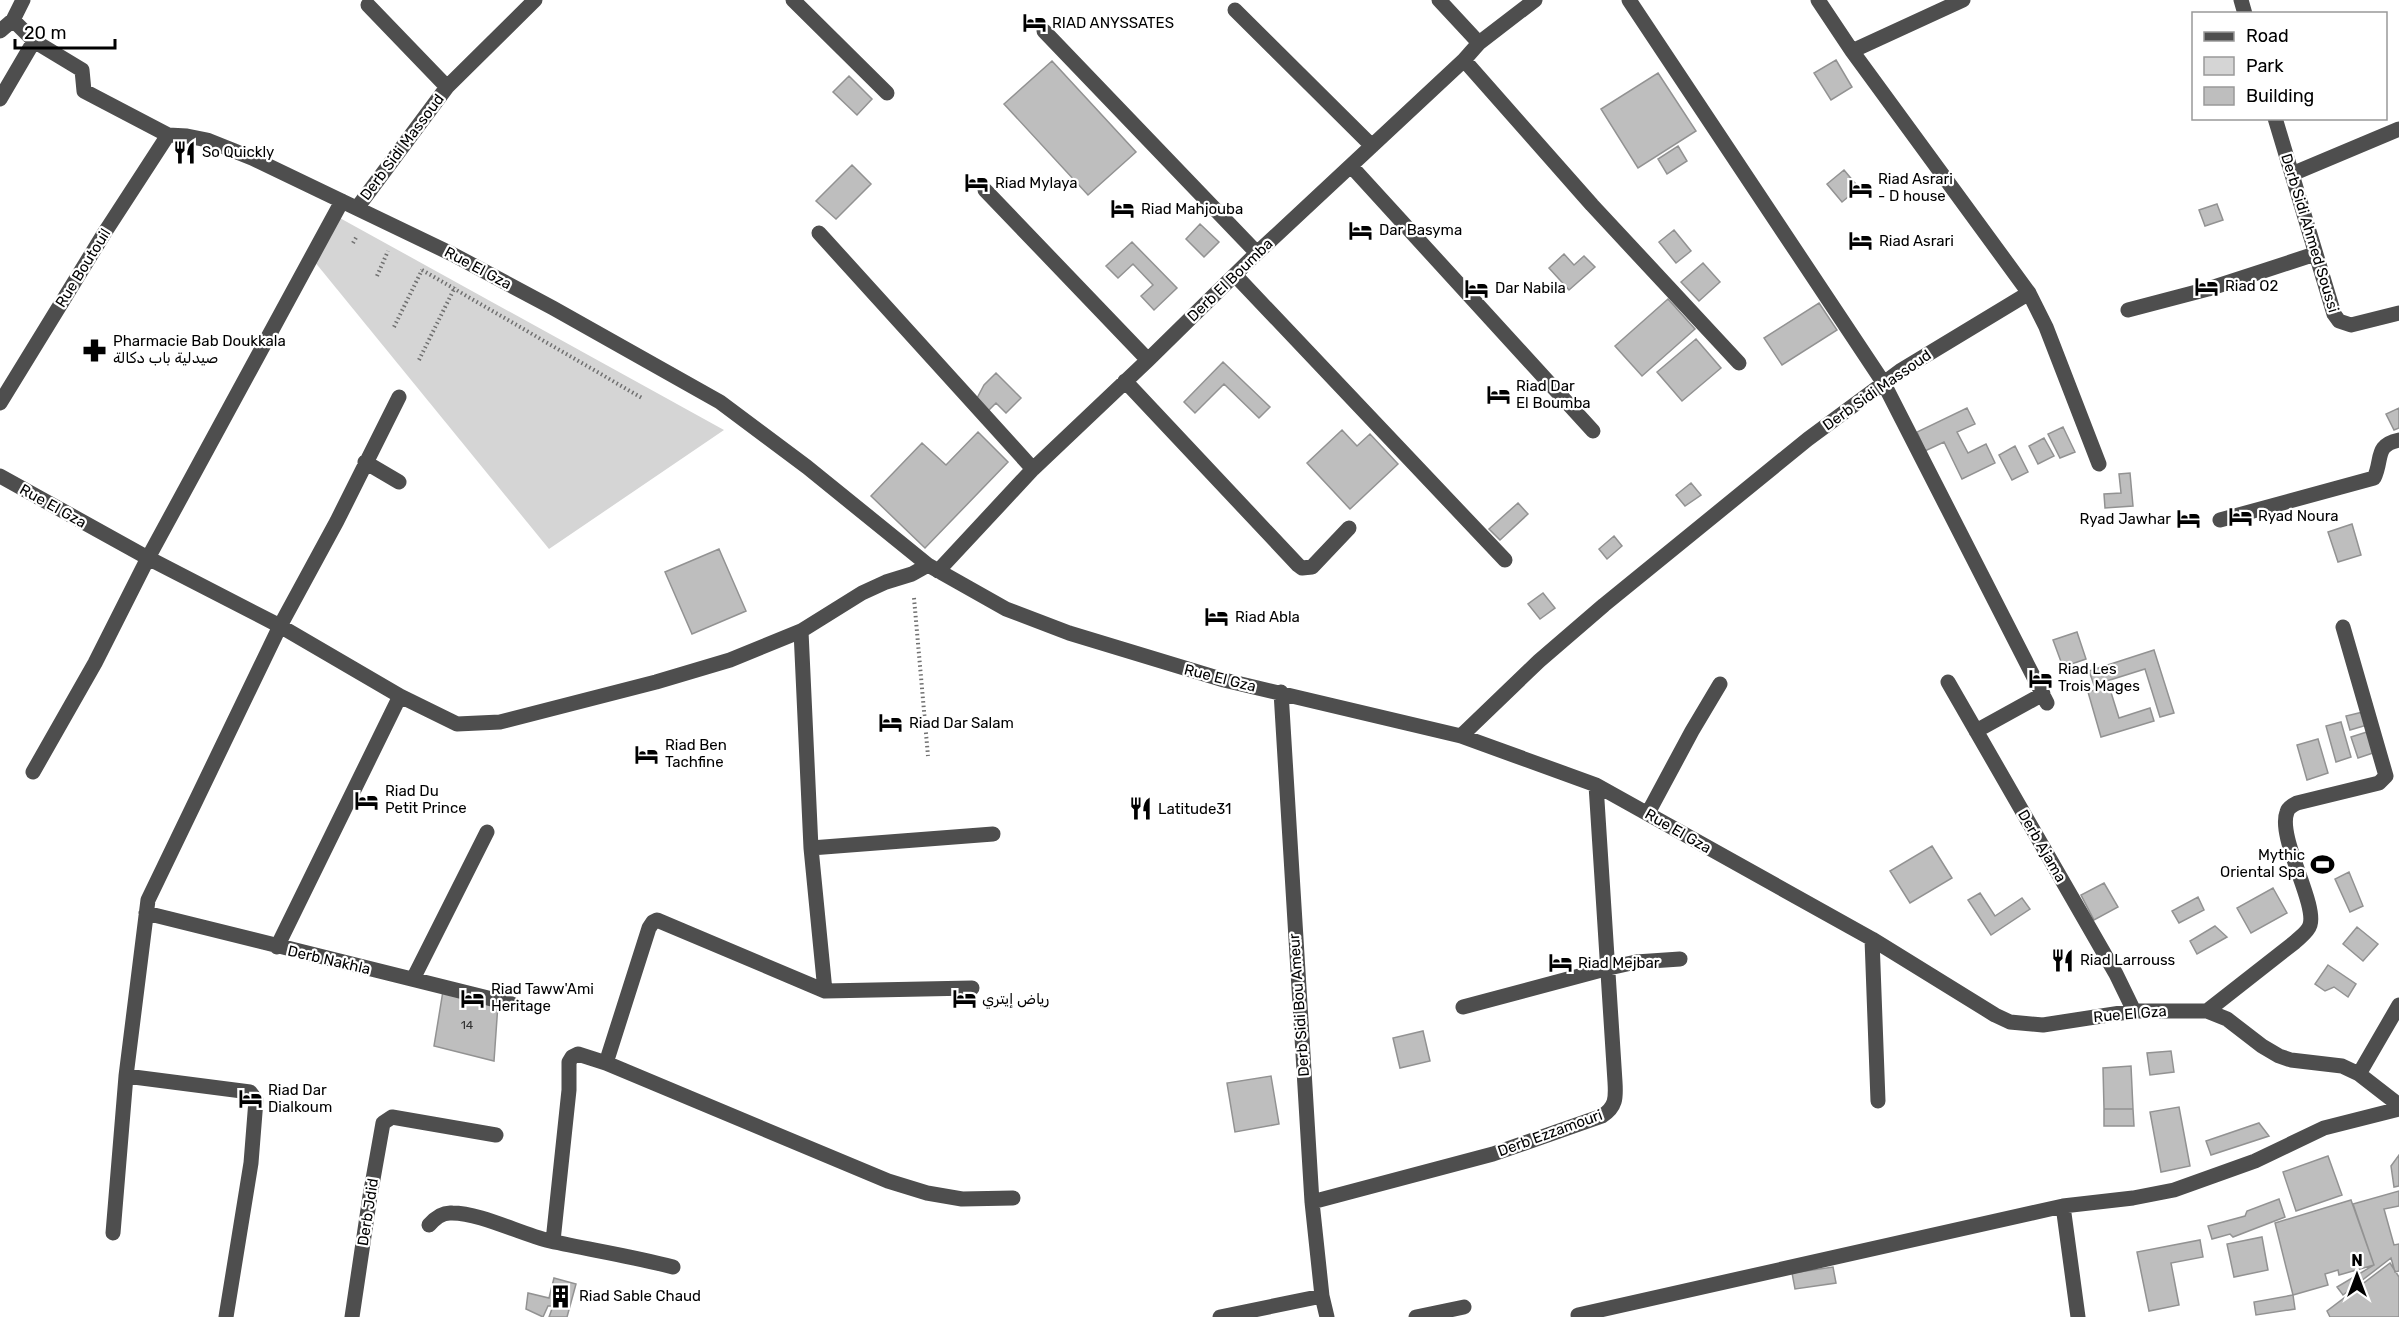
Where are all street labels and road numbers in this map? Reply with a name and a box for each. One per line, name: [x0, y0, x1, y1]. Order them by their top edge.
street label: Derb Sidi Massoud: [356, 90, 448, 204]
street label: Derb Sidi Ahmed Soussi: [2277, 151, 2343, 315]
street label: Rue Boutouil: [52, 225, 114, 311]
street label: Derb El Boumba: [1184, 235, 1276, 325]
street label: Rue El Gza: [441, 243, 515, 293]
street label: Derb Sidi Massoud: [1819, 346, 1935, 434]
street label: Rue El Gza: [17, 480, 89, 532]
street label: Rue El Gza: [1182, 660, 1258, 696]
street label: Rue El Gza: [1642, 805, 1714, 857]
street label: Derb Ajama: [2014, 807, 2070, 885]
street label: Derb Sidi Bou Ameur: [1285, 932, 1313, 1077]
street label: Derb Nakhla: [286, 942, 372, 978]
street label: Rue El Gza: [2093, 1002, 2167, 1026]
street label: Derb Ezzamouri: [1495, 1106, 1605, 1160]
street label: Derb Jdid: [354, 1177, 382, 1247]

